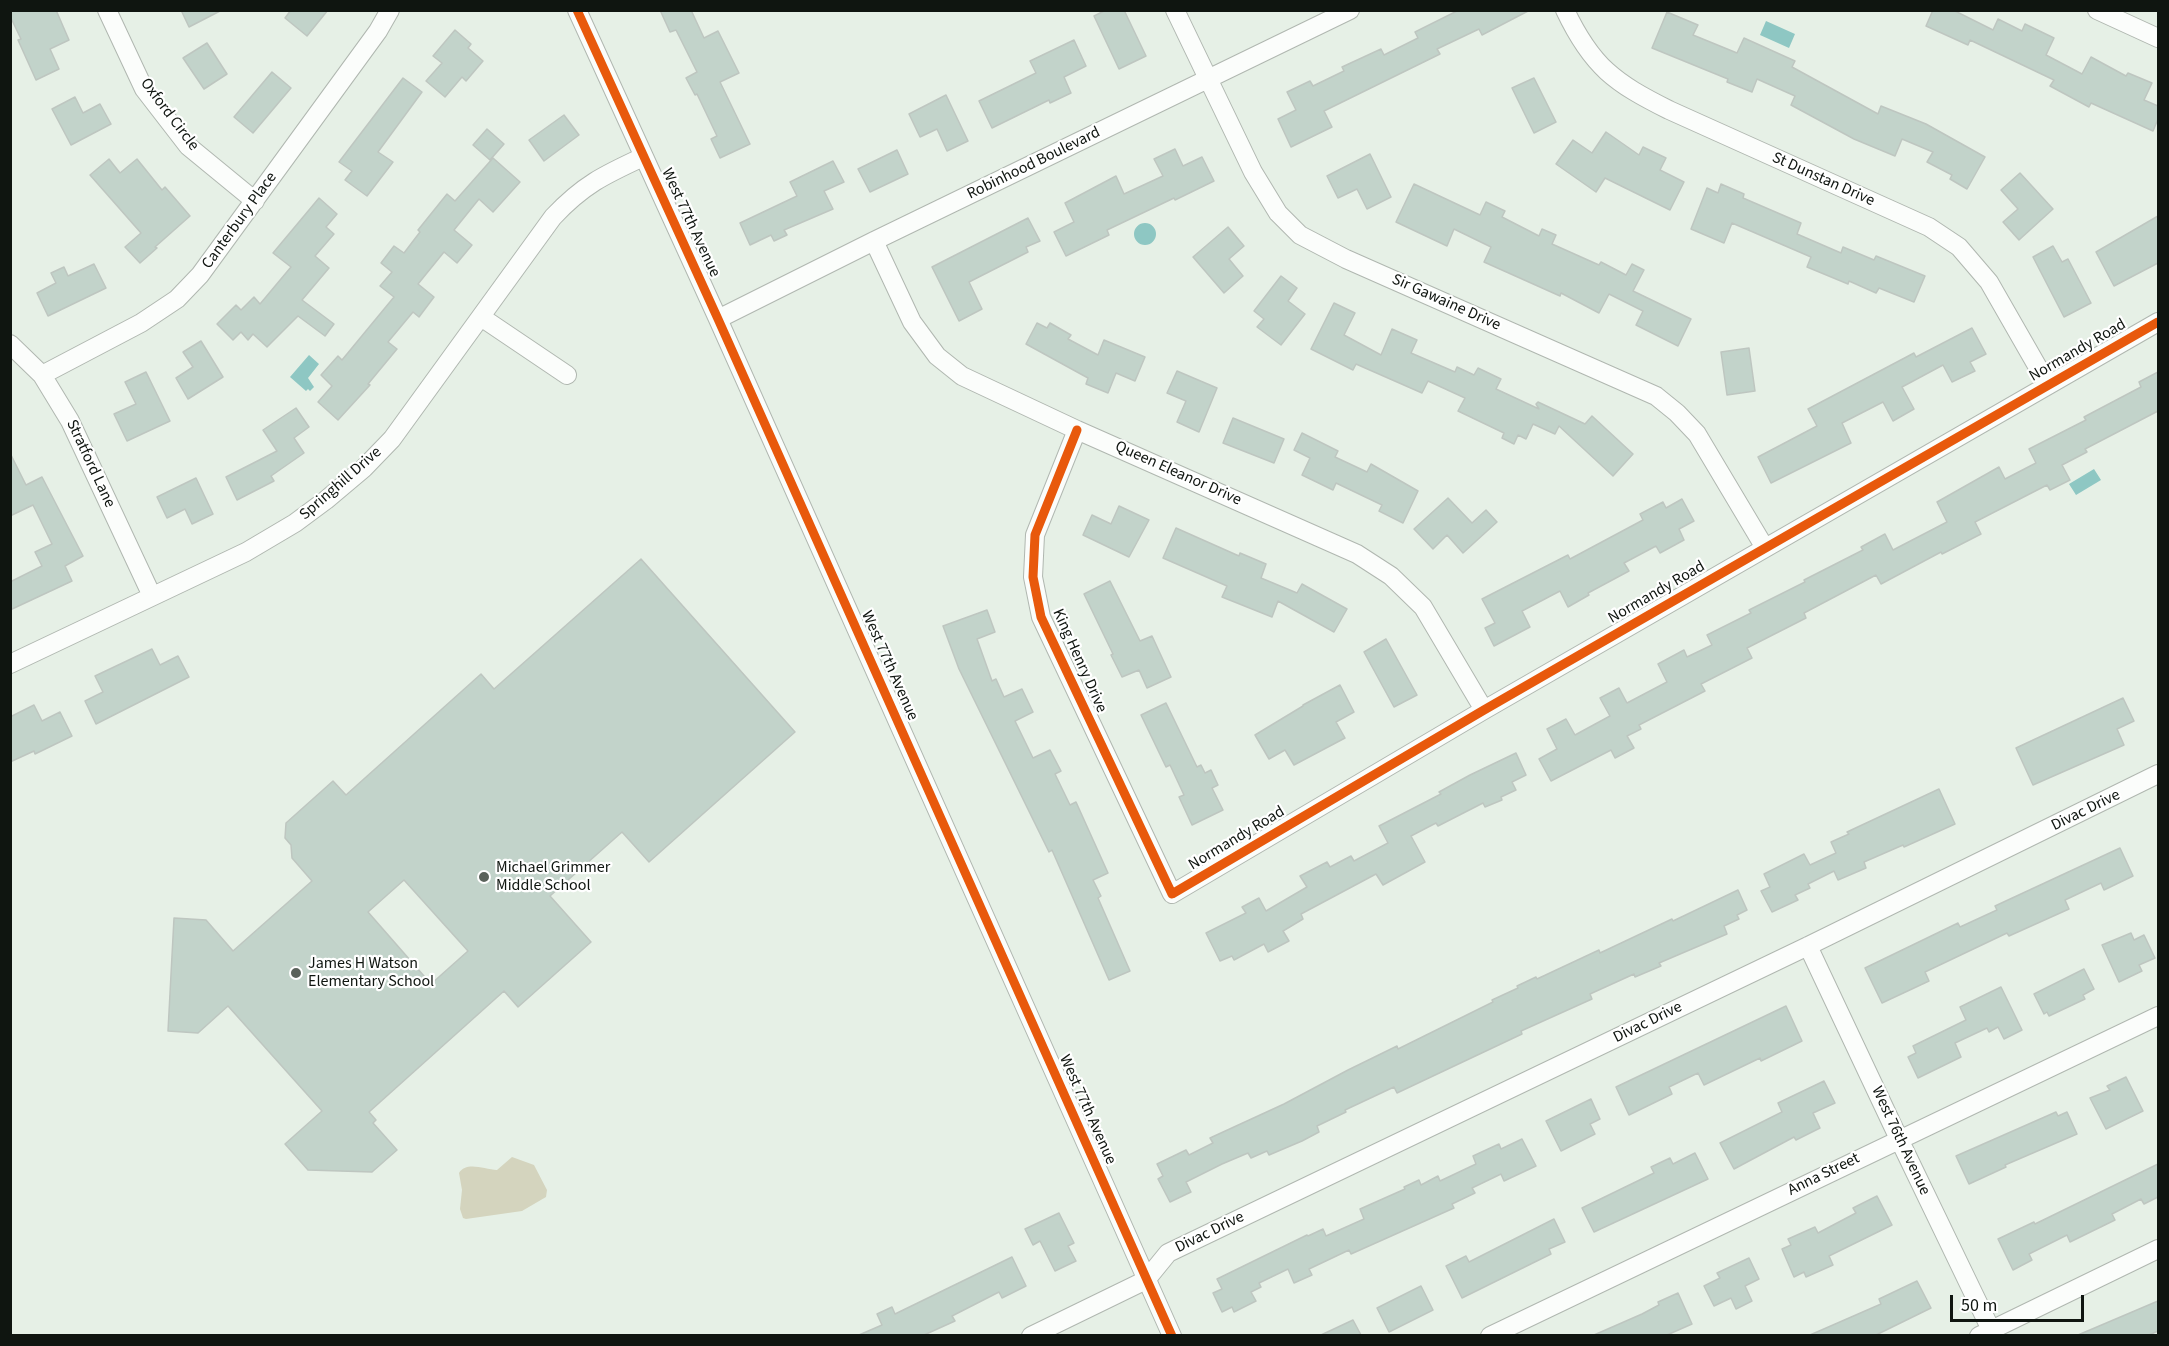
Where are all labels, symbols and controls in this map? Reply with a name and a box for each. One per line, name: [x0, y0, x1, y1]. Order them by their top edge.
street label: Oxford Circle: [135, 75, 203, 155]
street label: Robinhood Boulevard: [964, 123, 1104, 205]
street label: St Dunstan Drive: [1769, 149, 1877, 211]
street label: West 77th Avenue: [656, 165, 724, 281]
street label: Canterbury Place: [198, 169, 282, 273]
street label: Sir Gawaine Drive: [1389, 270, 1503, 336]
street label: Normandy Road: [2026, 316, 2130, 386]
street label: Stratford Lane: [61, 417, 119, 511]
street label: Queen Eleanor Drive: [1112, 438, 1244, 510]
street label: Springhill Drive: [296, 443, 386, 525]
street label: Normandy Road: [1605, 558, 1709, 628]
street label: King Henry Drive: [1048, 606, 1110, 716]
street label: West 77th Avenue: [856, 608, 922, 724]
street label: Divac Drive: [2048, 786, 2124, 836]
street label: Normandy Road: [1186, 803, 1288, 875]
place label: Michael Grimmer Middle School: [496, 858, 610, 896]
marker: Michael Grimmer Middle School: [477, 870, 491, 884]
place label: James H Watson Elementary School: [308, 954, 434, 992]
marker: James H Watson Elementary School: [289, 966, 303, 980]
street label: Divac Drive: [1610, 998, 1686, 1048]
street label: West 77th Avenue: [1054, 1052, 1120, 1168]
street label: West 76th Avenue: [1866, 1083, 1934, 1199]
street label: Anna Street: [1785, 1149, 1863, 1201]
street label: Divac Drive: [1172, 1208, 1248, 1258]
scale bar: [1953, 1283, 2086, 1321]
text: 50 m: [1961, 1293, 1997, 1318]

